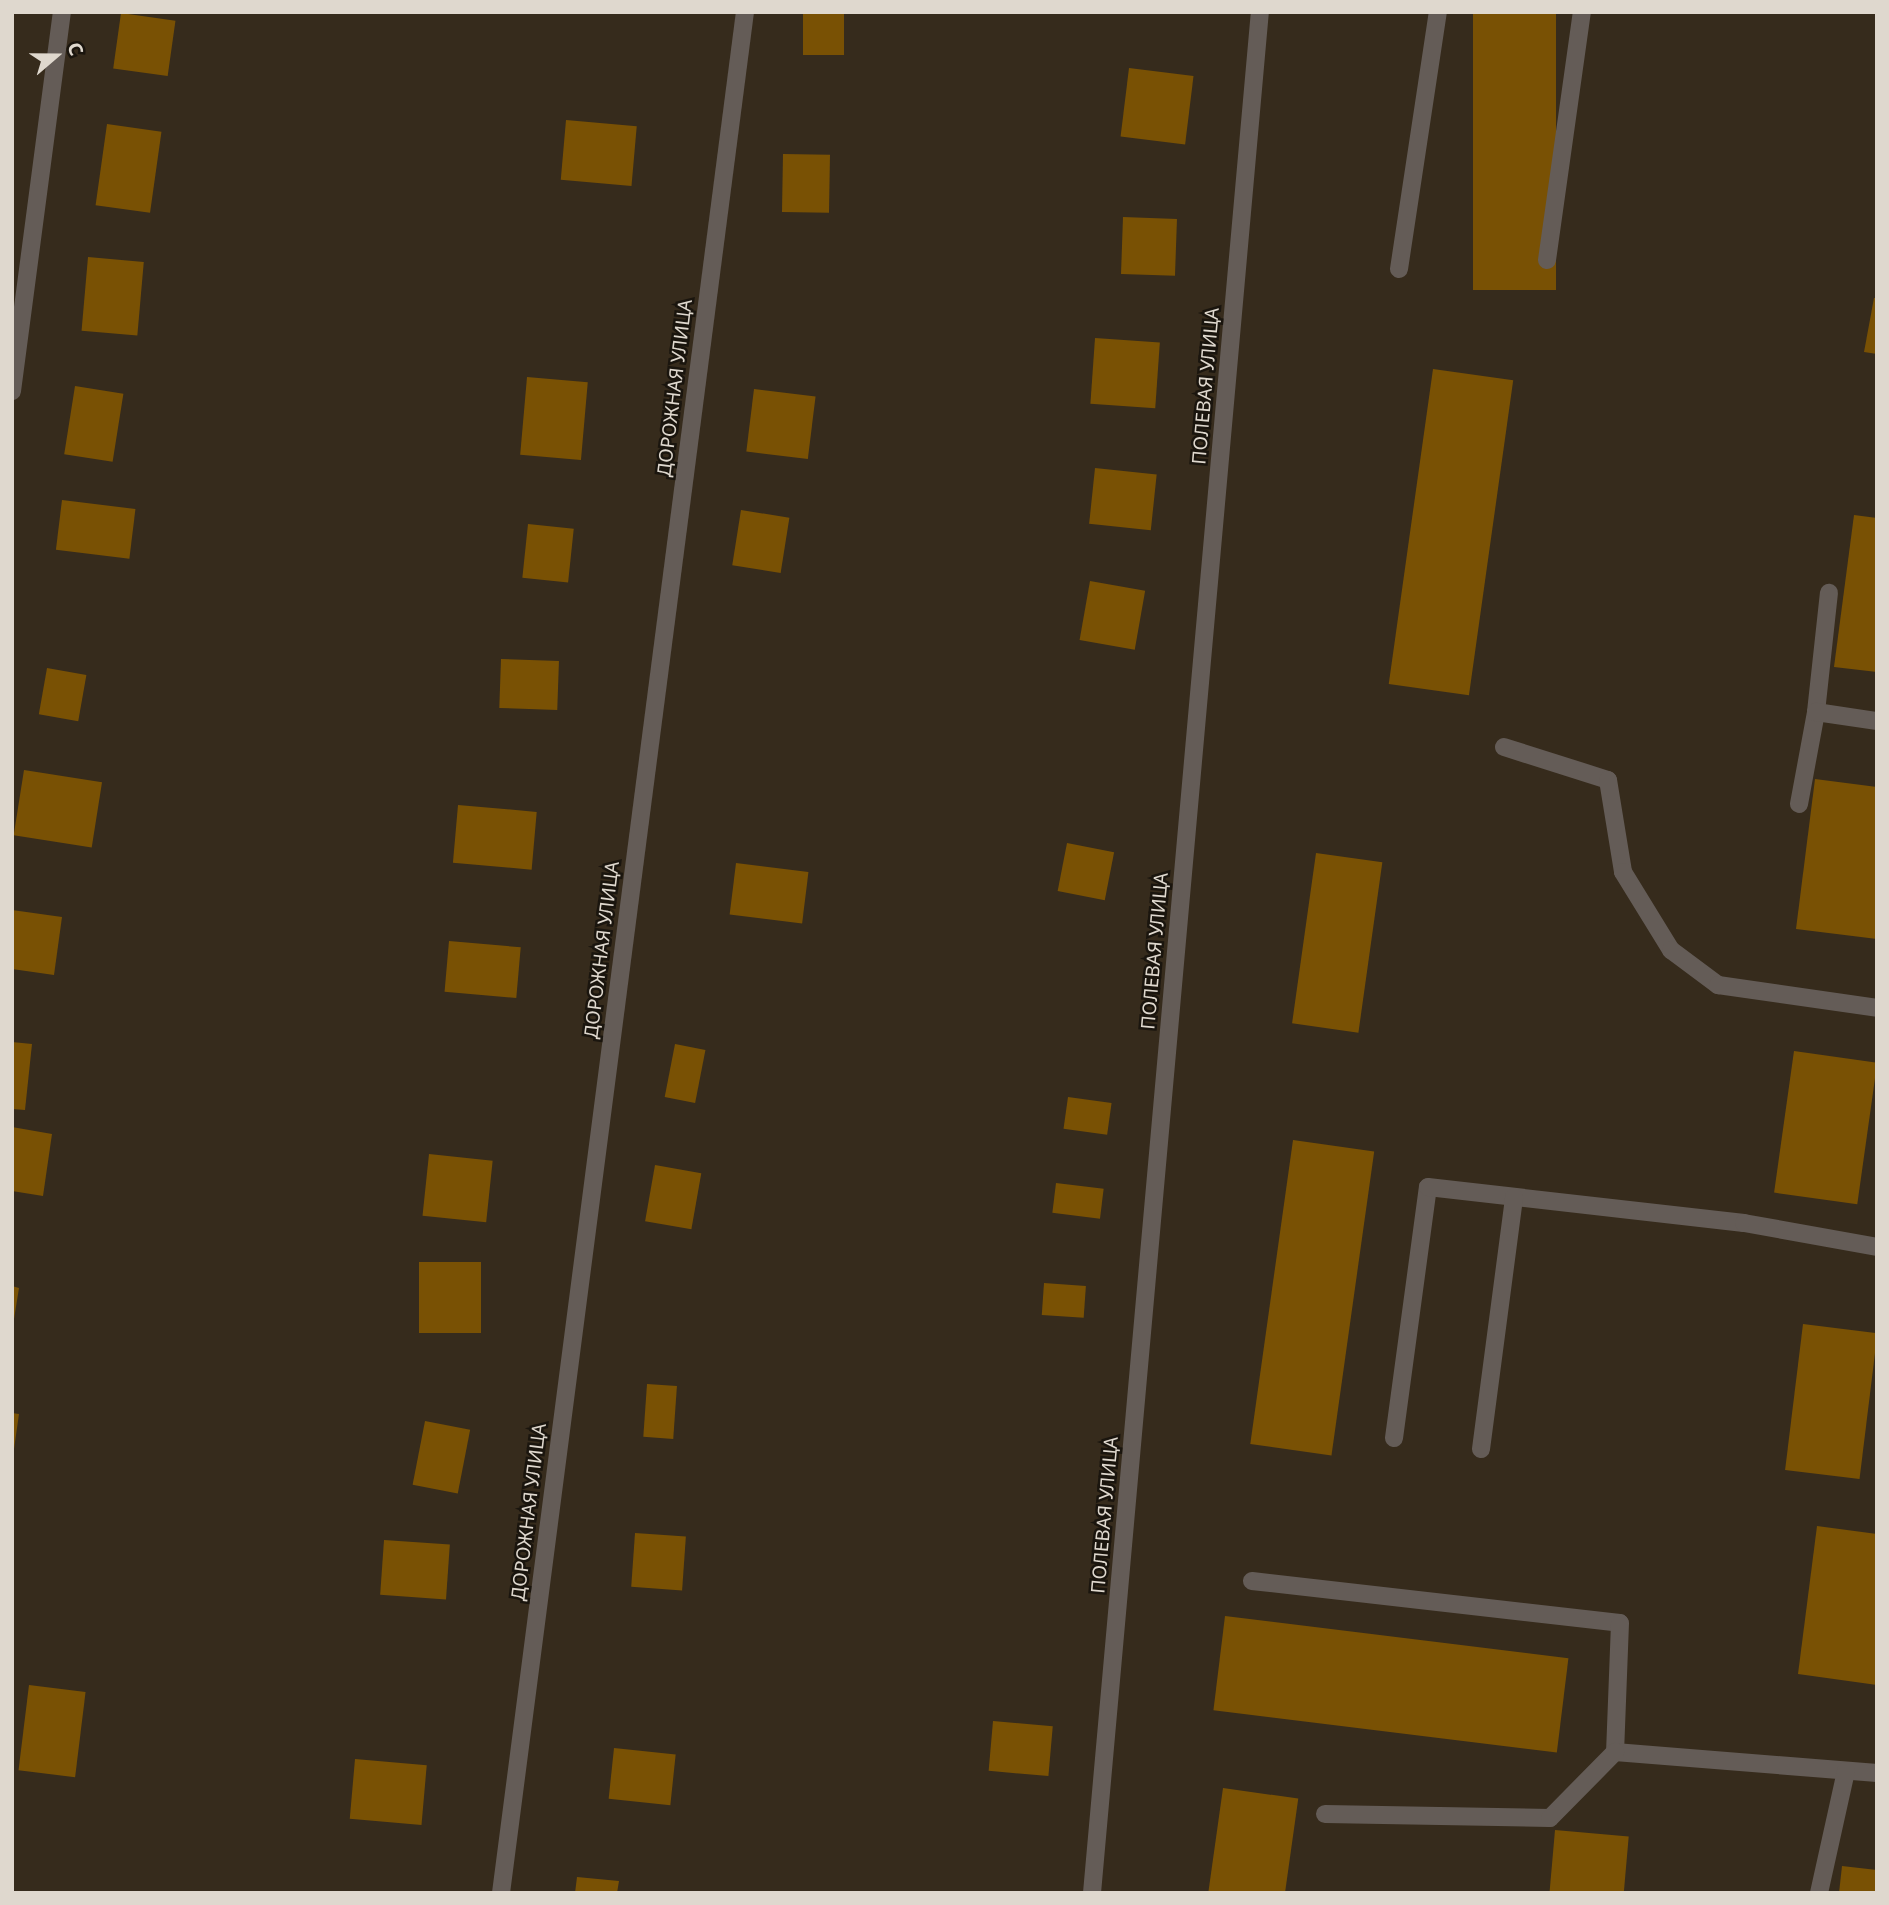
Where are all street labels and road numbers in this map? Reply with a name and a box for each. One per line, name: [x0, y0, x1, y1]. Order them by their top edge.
street label: ДОРОЖНАЯ УЛИЦА: [653, 298, 697, 478]
street label: ПОЛЕВАЯ УЛИЦА: [1188, 307, 1224, 465]
street label: ДОРОЖНАЯ УЛИЦА: [580, 860, 624, 1040]
street label: ПОЛЕВАЯ УЛИЦА: [1137, 872, 1173, 1030]
street label: ДОРОЖНАЯ УЛИЦА: [507, 1422, 551, 1602]
street label: ПОЛЕВАЯ УЛИЦА: [1087, 1436, 1123, 1594]

